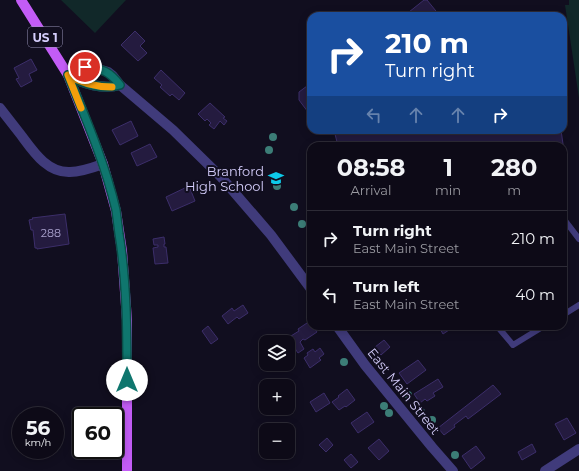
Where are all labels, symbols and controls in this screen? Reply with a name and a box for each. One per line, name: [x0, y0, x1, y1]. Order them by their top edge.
text: 210 m: [385, 26, 469, 60]
road number: US 1: [28, 27, 62, 47]
icon: right: [319, 28, 371, 80]
pin: [68, 50, 102, 84]
icon: arrive: [74, 56, 96, 78]
text: Turn right: [385, 60, 475, 82]
icon: left: [363, 104, 385, 126]
icon: ahead: [405, 104, 427, 126]
icon: ahead: [447, 104, 469, 126]
icon: right: [489, 104, 511, 126]
text: 08:58: [337, 153, 405, 182]
text: 1: [443, 153, 453, 182]
text: 280: [491, 153, 537, 182]
place label: Branford High School: [185, 163, 264, 194]
school or university icon: Branford High School: [267, 169, 285, 187]
text: Arrival: [351, 182, 392, 198]
text: min: [435, 182, 461, 198]
text: m: [507, 182, 521, 198]
text: Turn right: [353, 221, 432, 240]
house number: 288: [41, 226, 61, 240]
icon: right: [319, 228, 341, 250]
text: 210 m: [511, 229, 555, 248]
text: East Main Street: [353, 240, 459, 256]
text: Turn left: [353, 277, 420, 296]
icon: left: [319, 284, 341, 306]
text: 40 m: [515, 285, 555, 304]
text: East Main Street: [353, 296, 459, 312]
map controls: [259, 335, 295, 459]
button: layers: [259, 335, 295, 371]
street label: East Main Street: [364, 345, 444, 437]
position arrow: [106, 359, 148, 401]
button: +: [259, 379, 295, 415]
speed limit sign: 60: [72, 407, 124, 459]
text: 56: [26, 416, 50, 440]
button: −: [259, 423, 295, 459]
text: km/h: [25, 436, 51, 449]

